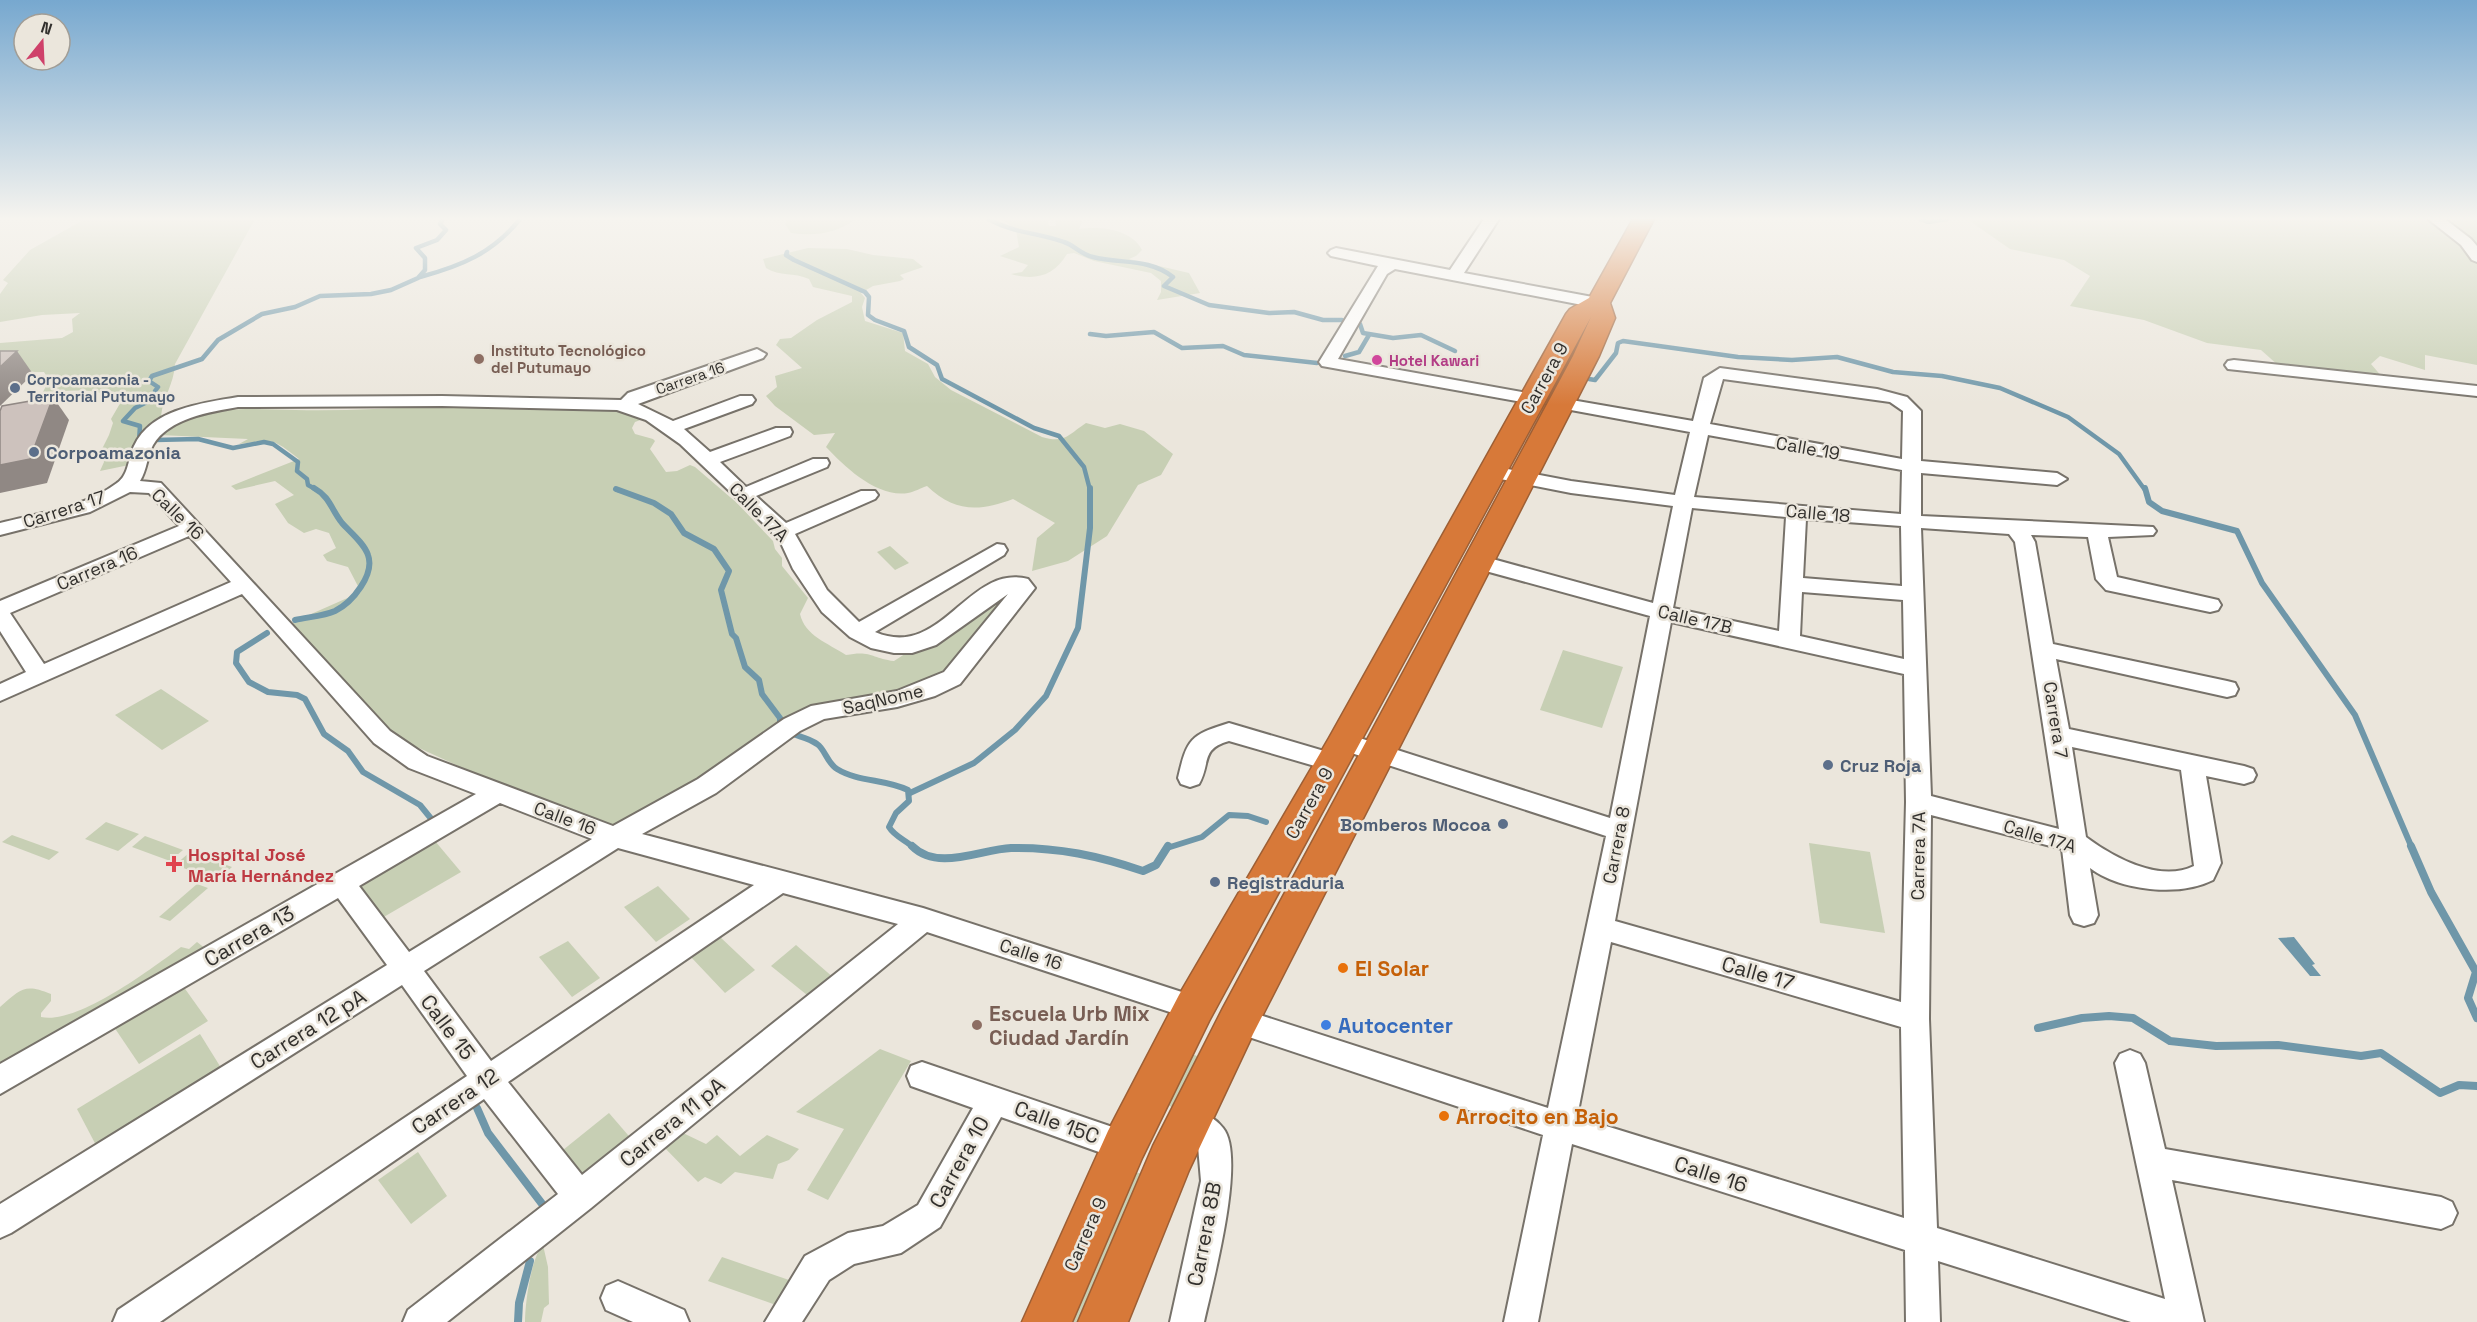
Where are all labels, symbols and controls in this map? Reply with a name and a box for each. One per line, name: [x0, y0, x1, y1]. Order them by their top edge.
north arrow: [12, 12, 72, 72]
text: N: [38, 17, 55, 40]
street label: Carrera 9: [1515, 338, 1573, 418]
place label: Instituto Tecnológico del Putumayo: [491, 341, 646, 377]
place label: Hotel Kawari: [1389, 351, 1479, 370]
marker: Instituto Tecnológico del Putumayo: [472, 352, 486, 366]
marker: Hotel Kawari: [1370, 353, 1384, 367]
street label: Carrera 16: [653, 357, 727, 399]
place label: Corpoamazonia - Territorial Putumayo: [27, 370, 175, 406]
marker: Corpoamazonia - Territorial Putumayo: [8, 381, 22, 395]
street label: Calle 19: [1774, 431, 1842, 465]
place label: Corpoamazonia: [46, 441, 181, 464]
marker: Corpoamazonia: [27, 445, 41, 459]
street label: Calle 17A: [724, 477, 794, 547]
street label: Calle 16: [147, 483, 209, 545]
street label: Carrera 17: [20, 485, 108, 533]
street label: Calle 18: [1785, 499, 1851, 527]
street label: Carrera 16: [53, 541, 141, 595]
street label: Calle 17B: [1656, 599, 1734, 639]
street label: SaqNome: [840, 679, 926, 719]
street label: Carrera 7: [2039, 680, 2073, 760]
place label: Cruz Roja: [1840, 754, 1922, 777]
marker: Cruz Roja: [1821, 758, 1835, 772]
street label: Carrera 9: [1280, 763, 1338, 843]
street label: Calle 16: [531, 796, 599, 840]
street label: Carrera 8: [1597, 804, 1635, 886]
street label: Carrera 7A: [1906, 811, 1930, 901]
place label: Bomberos Mocoa: [1340, 813, 1492, 836]
street label: Calle 17A: [2001, 814, 2079, 858]
marker: Bomberos Mocoa: [1496, 817, 1510, 831]
place label: Hospital José María Hernández: [188, 843, 334, 887]
marker: Hospital José María Hernández: [165, 855, 183, 873]
place label: Registraduria: [1227, 871, 1345, 894]
marker: Registraduria: [1208, 875, 1222, 889]
street label: Carrera 13: [199, 899, 299, 973]
street label: Calle 16: [997, 933, 1065, 975]
street label: Calle 17: [1719, 950, 1798, 996]
place label: El Solar: [1355, 955, 1429, 982]
marker: El Solar: [1336, 961, 1350, 975]
street label: Carrera 12 pA: [245, 983, 371, 1075]
street label: Calle 15: [415, 989, 481, 1065]
place label: Escuela Urb Mix Ciudad Jardín: [989, 1000, 1150, 1051]
place label: Autocenter: [1338, 1012, 1453, 1039]
marker: Escuela Urb Mix Ciudad Jardín: [970, 1018, 984, 1032]
marker: Autocenter: [1319, 1018, 1333, 1032]
street label: Carrera 12: [406, 1062, 504, 1140]
street label: Carrera 11 pA: [614, 1071, 730, 1173]
street label: Calle 15C: [1011, 1094, 1103, 1150]
place label: Arrocito en Bajo: [1456, 1103, 1619, 1130]
marker: Arrocito en Bajo: [1437, 1109, 1451, 1123]
street label: Carrera 10: [923, 1111, 995, 1213]
street label: Calle 16: [1671, 1150, 1751, 1198]
street label: Carrera 8B: [1181, 1180, 1227, 1288]
street label: Carrera 9: [1059, 1194, 1111, 1274]

